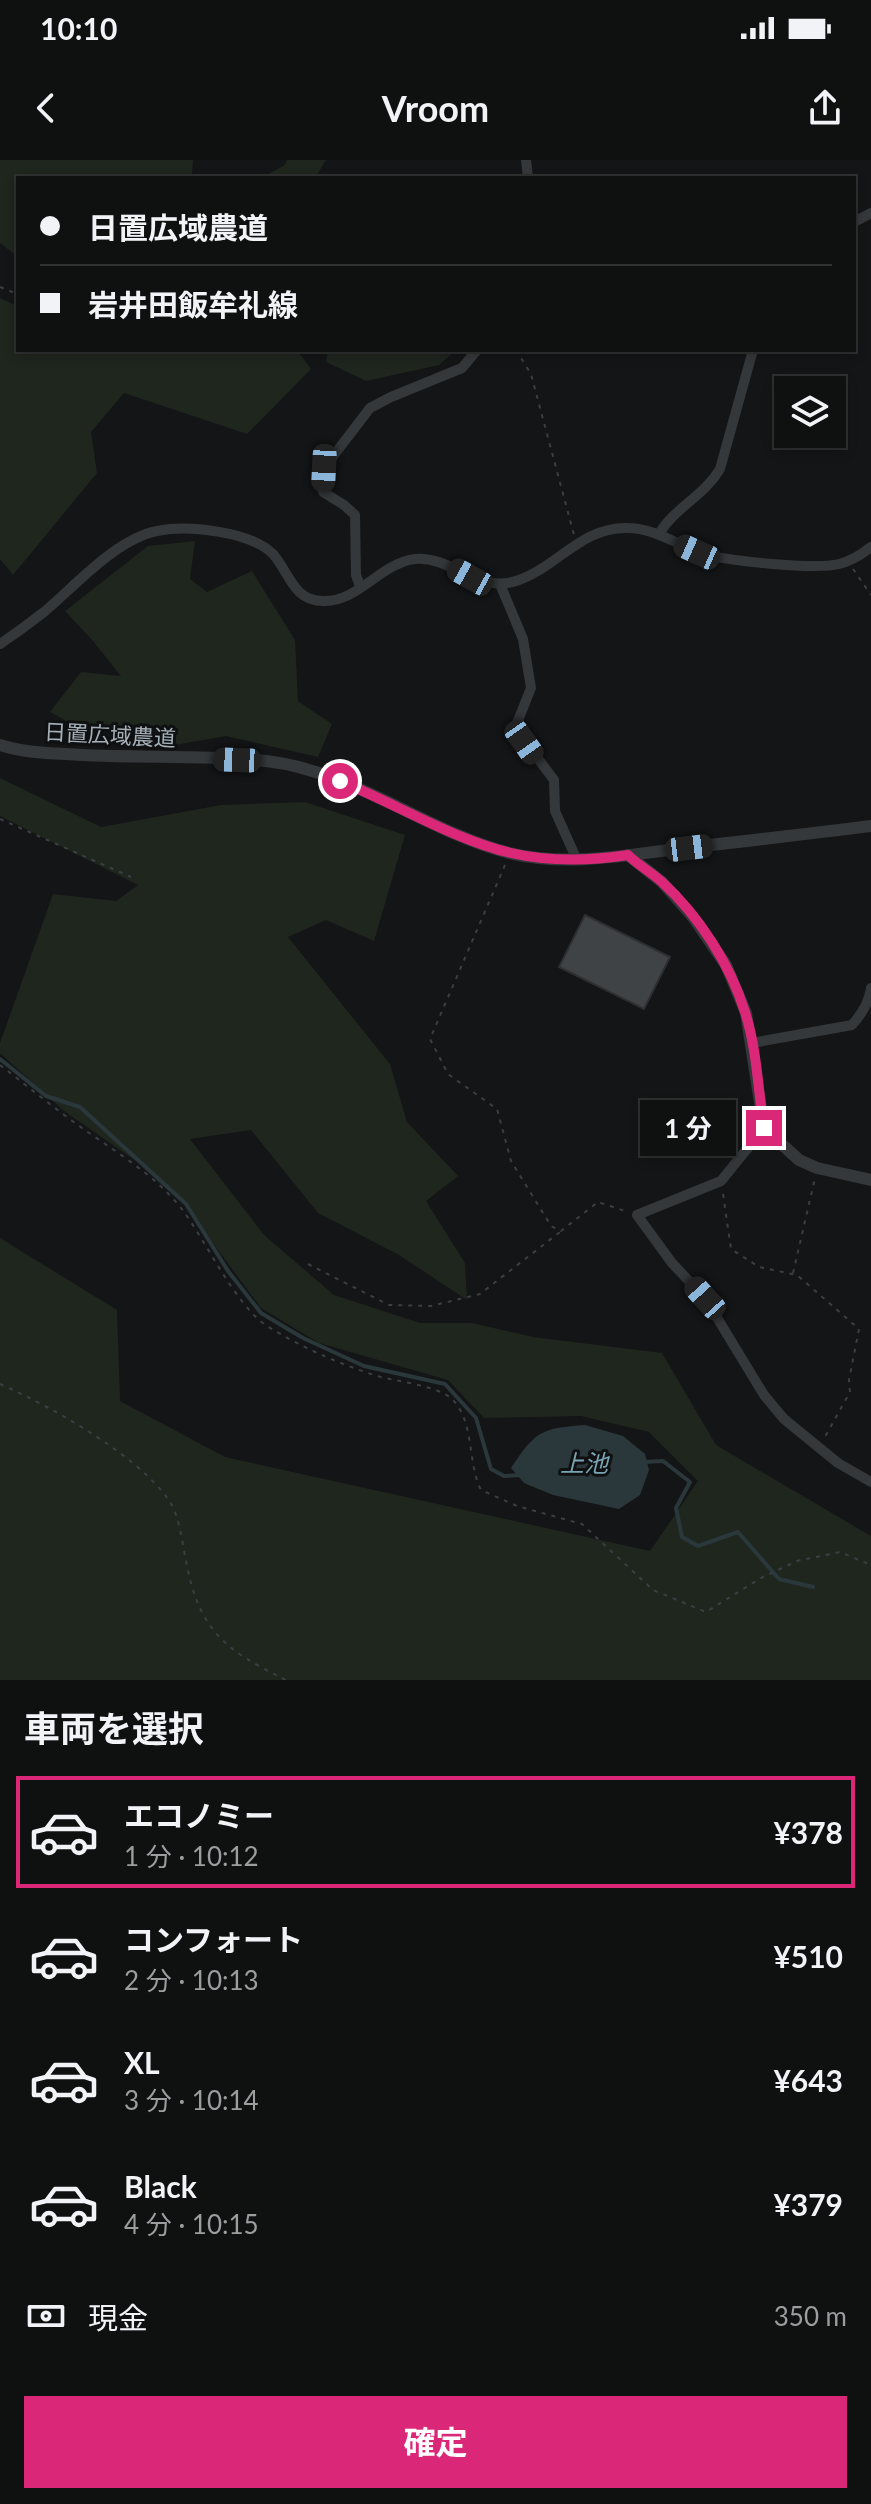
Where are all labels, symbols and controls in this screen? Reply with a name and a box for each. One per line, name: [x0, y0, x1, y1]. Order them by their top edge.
text: 10:10: [40, 10, 117, 46]
icon: back: [24, 86, 68, 130]
text: Vroom: [382, 86, 489, 130]
icon: share: [803, 86, 847, 130]
text: 日置広域農道: [88, 209, 268, 245]
text: 岩井田飯牟礼線: [88, 286, 298, 322]
map controls: [774, 376, 846, 448]
button: layers: [774, 376, 846, 448]
car: [311, 443, 337, 493]
car: [670, 531, 724, 573]
car: [443, 555, 497, 599]
car: [500, 715, 548, 769]
street label: 日置広域農道: [43, 718, 177, 751]
car: [213, 747, 261, 773]
route start: [322, 763, 358, 799]
car: [664, 833, 714, 863]
callout: 1 分: [640, 1100, 736, 1156]
route end: [746, 1110, 782, 1146]
text: 1 分: [664, 1112, 712, 1144]
car: [680, 1272, 730, 1324]
water label: 上池: [560, 1448, 610, 1477]
text: 車両を選択: [24, 1706, 204, 1750]
icon: car: [28, 1796, 100, 1868]
text: エコノミー: [124, 1797, 274, 1833]
text: ¥378: [773, 1814, 843, 1850]
text: 1 分 · 10:12: [124, 1840, 259, 1872]
icon: car: [28, 1920, 100, 1992]
text: コンフォート: [124, 1921, 303, 1957]
text: ¥510: [773, 1938, 843, 1974]
text: 2 分 · 10:13: [124, 1964, 259, 1996]
icon: car: [28, 2044, 100, 2116]
text: XL: [124, 2044, 160, 2080]
text: ¥643: [773, 2062, 843, 2098]
text: 3 分 · 10:14: [124, 2084, 259, 2116]
icon: car: [28, 2168, 100, 2240]
text: Black: [124, 2168, 197, 2204]
text: ¥379: [773, 2186, 843, 2222]
text: 4 分 · 10:15: [124, 2208, 259, 2240]
icon: cash: [24, 2294, 68, 2338]
text: 現金: [88, 2299, 148, 2335]
text: 350 m: [774, 2300, 847, 2332]
button: 確定: [24, 2396, 847, 2488]

